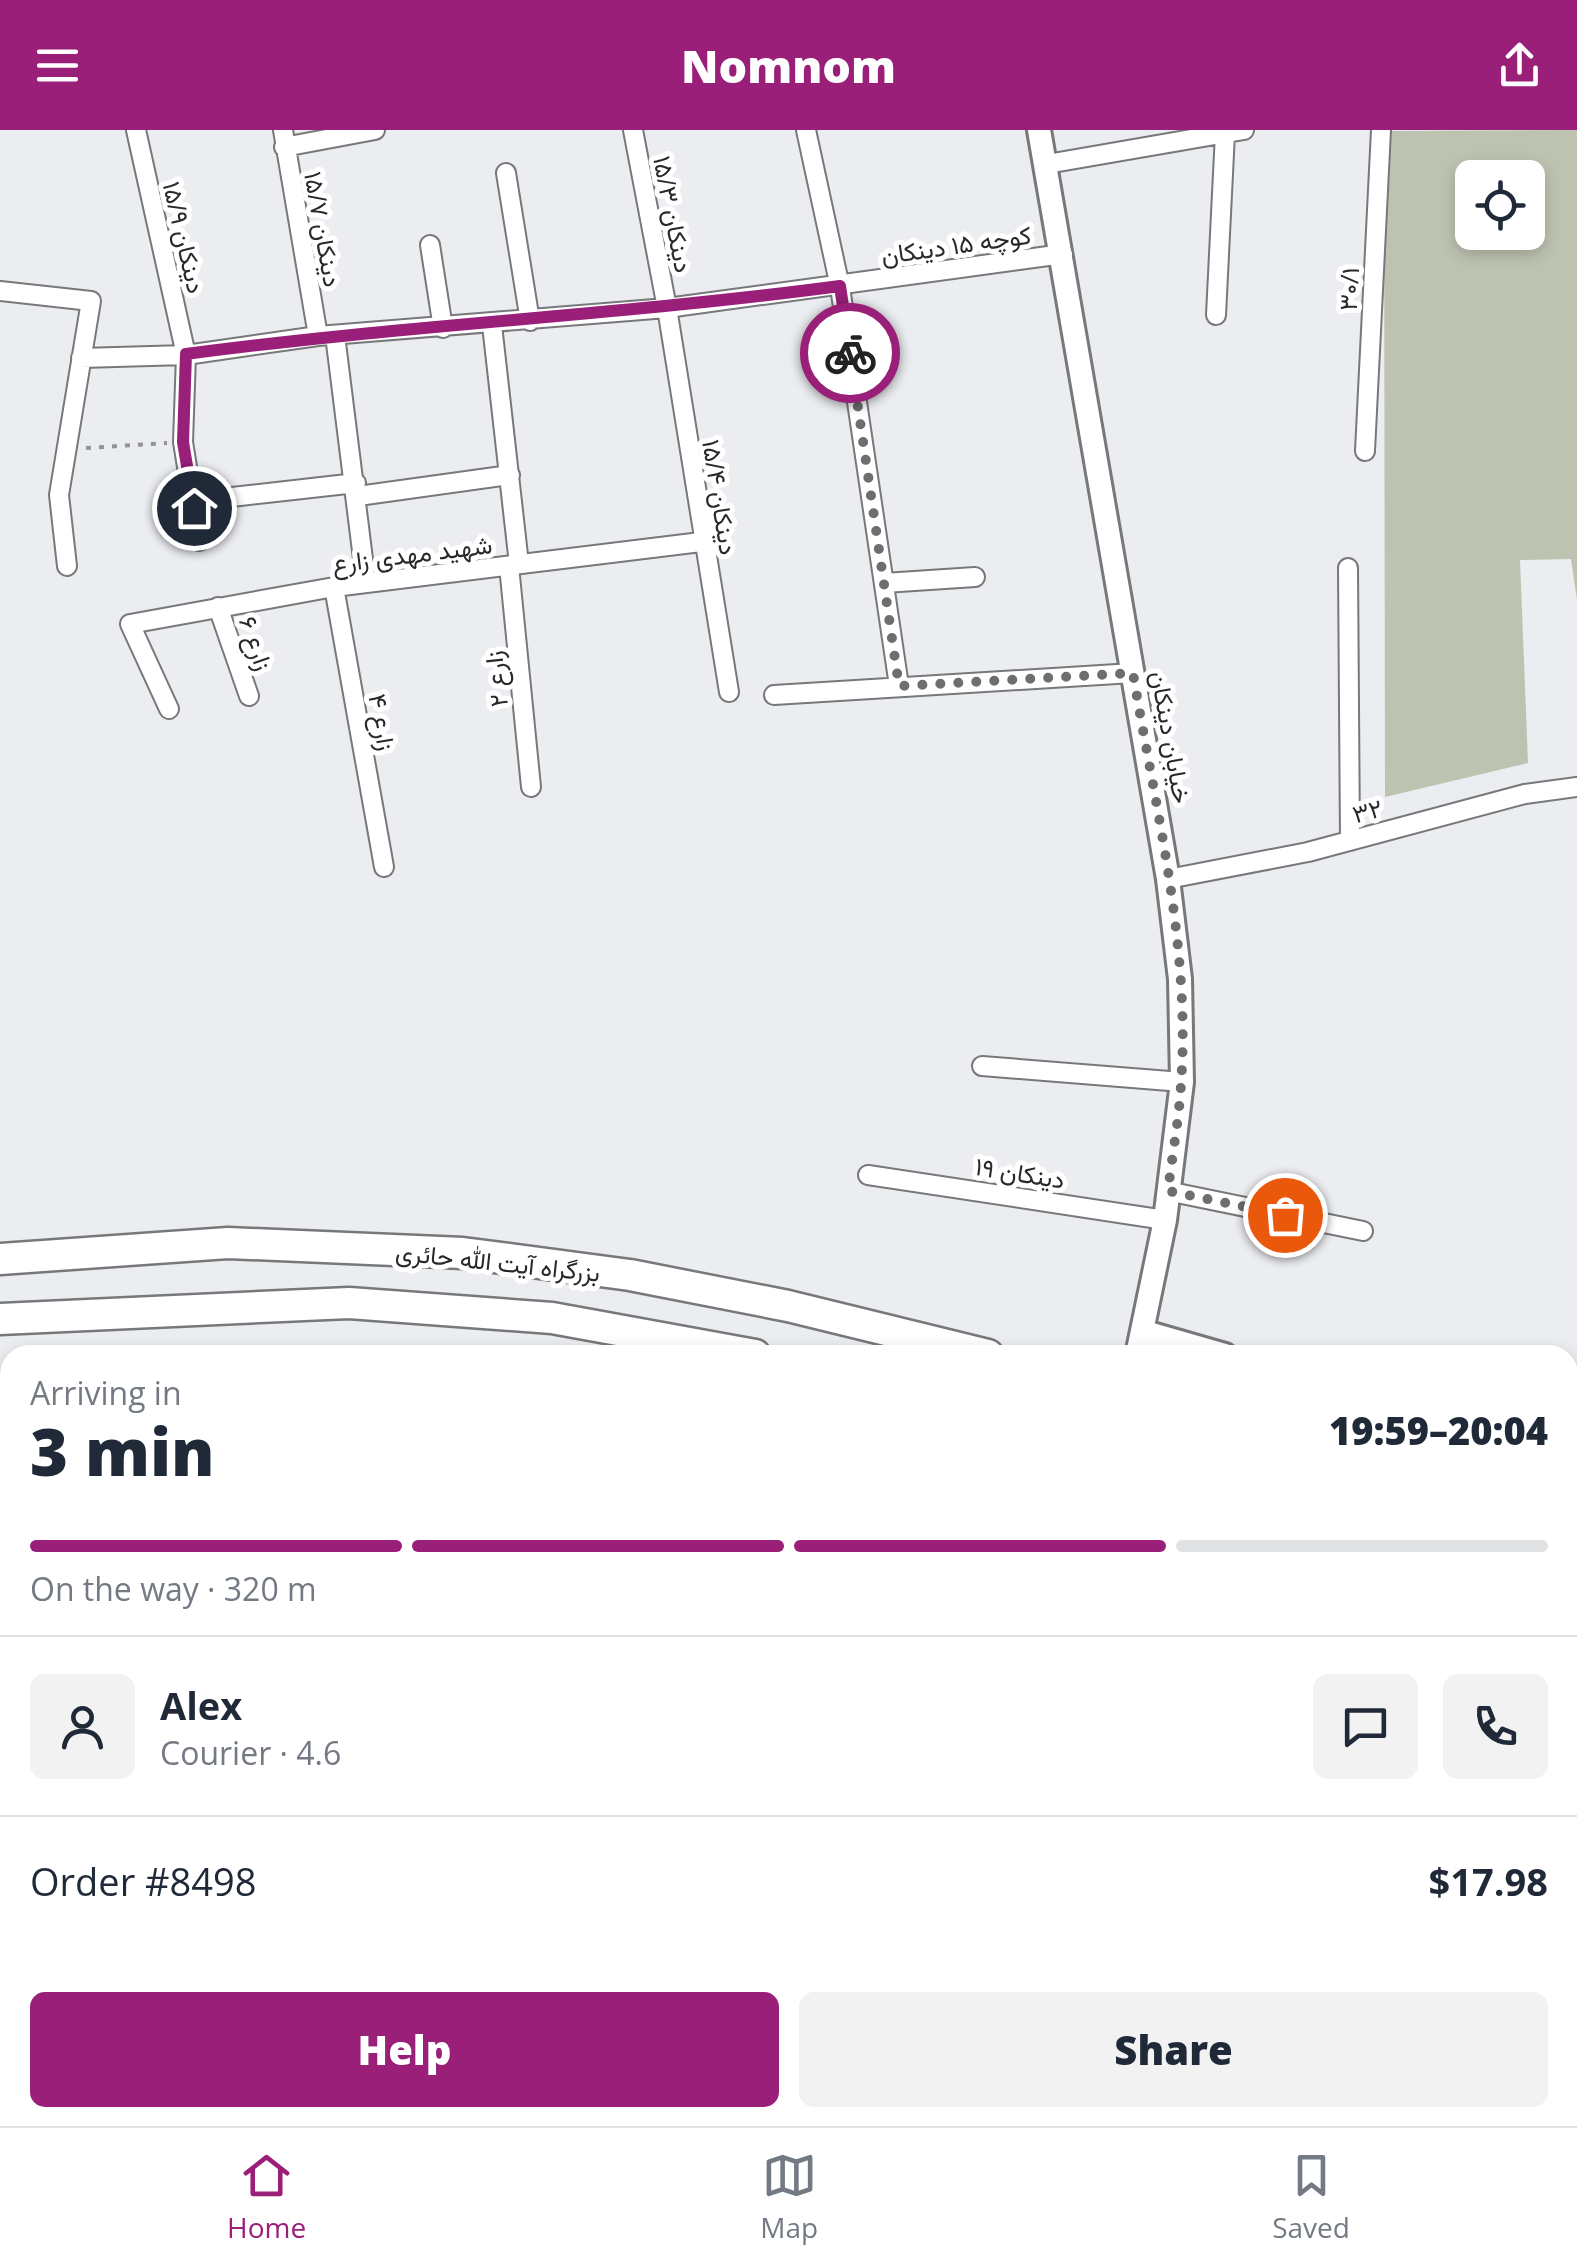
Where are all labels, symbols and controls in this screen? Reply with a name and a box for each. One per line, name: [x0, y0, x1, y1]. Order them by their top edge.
text: Nomnom: [681, 35, 896, 96]
icon: menu: [30, 38, 85, 93]
icon: share: [1492, 38, 1547, 93]
street label: ۱۵/۳ دینکان: [646, 153, 702, 275]
map controls: [1455, 160, 1545, 250]
button: locate: [1455, 160, 1545, 250]
street label: ۱۵/۷ دینکان: [297, 169, 351, 289]
street label: ۱۵/۹ دینکان: [156, 178, 214, 296]
street label: کوچه ۱۵ دینکان: [879, 217, 1033, 272]
street label: ۳۰/۱: [1330, 266, 1366, 312]
courier: [800, 303, 900, 403]
icon: bike: [823, 326, 878, 381]
street label: ۱۵/۴ دینکان: [695, 437, 747, 557]
pin: [152, 466, 237, 551]
icon: home: [167, 481, 222, 536]
street label: شهید مهدی زارع: [330, 526, 494, 581]
street label: ۶ زارع: [231, 611, 282, 675]
street label: ۲ زارع: [475, 649, 516, 709]
street label: خیابان دینکان: [1144, 668, 1200, 806]
street label: ۴ زارع: [360, 691, 405, 753]
street label: ۳۲: [1348, 790, 1386, 830]
street label: ۱۹ دینکان: [973, 1148, 1067, 1196]
pin: [1243, 1173, 1328, 1258]
icon: bag: [1258, 1188, 1313, 1243]
street label: بزرگراه آیت الله حائری: [394, 1233, 602, 1289]
text: Arriving in: [30, 1371, 182, 1414]
text: 19:59–20:04: [1329, 1404, 1548, 1456]
text: 3 min: [30, 1407, 215, 1495]
text: On the way · 320 m: [30, 1567, 317, 1610]
button: person: [30, 1674, 135, 1779]
button: chat: [1313, 1674, 1418, 1779]
button: phone: [1443, 1674, 1548, 1779]
text: Alex: [160, 1679, 242, 1731]
text: Courier · 4.6: [160, 1731, 341, 1774]
text: Order #8498: [30, 1855, 257, 1907]
text: $17.98: [1429, 1855, 1548, 1907]
button: Help: [30, 1992, 779, 2107]
button: Share: [799, 1992, 1548, 2107]
tab: Home: [227, 2148, 306, 2246]
tab: Map: [760, 2148, 818, 2246]
tab: Saved: [1272, 2148, 1350, 2246]

